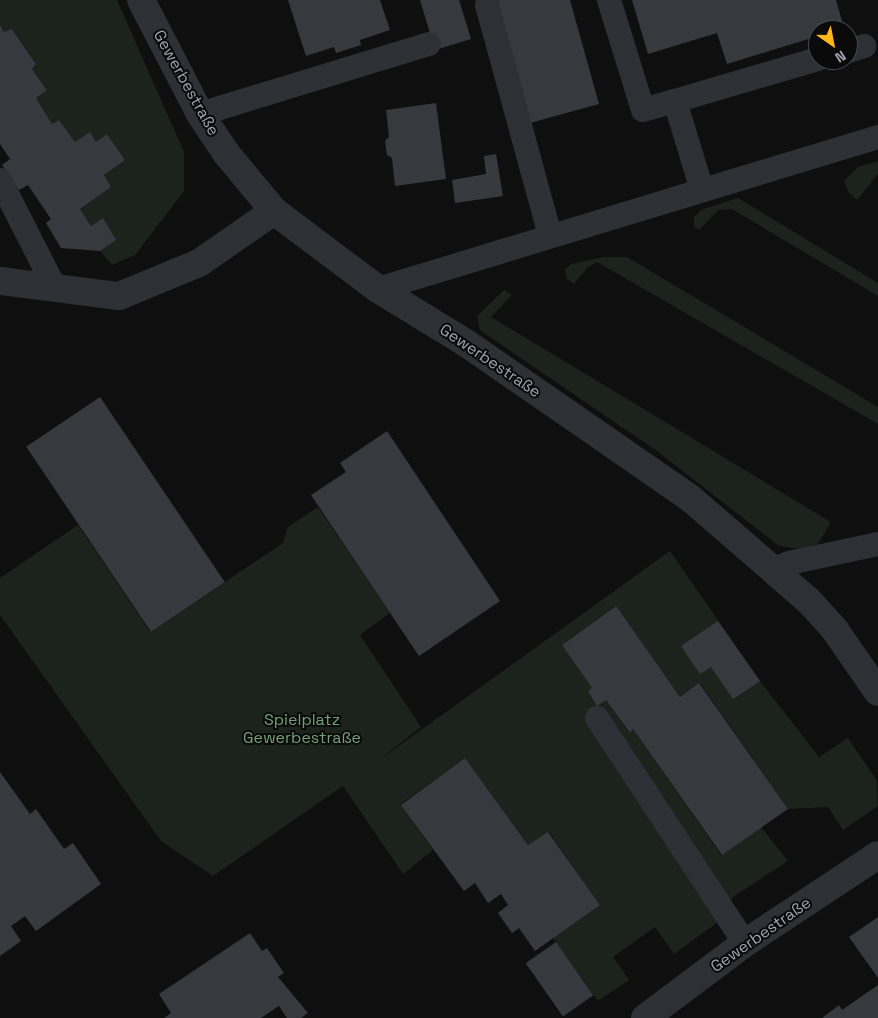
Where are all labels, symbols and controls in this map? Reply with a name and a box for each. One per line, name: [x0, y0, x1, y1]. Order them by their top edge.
north arrow: [808, 20, 858, 70]
street label: Gewerbestraße: [149, 27, 223, 139]
text: N: [832, 47, 849, 67]
street label: Gewerbestraße: [436, 320, 544, 402]
park label: Spielplatz Gewerbestraße: [243, 710, 361, 748]
street label: Gewerbestraße: [707, 893, 815, 977]

